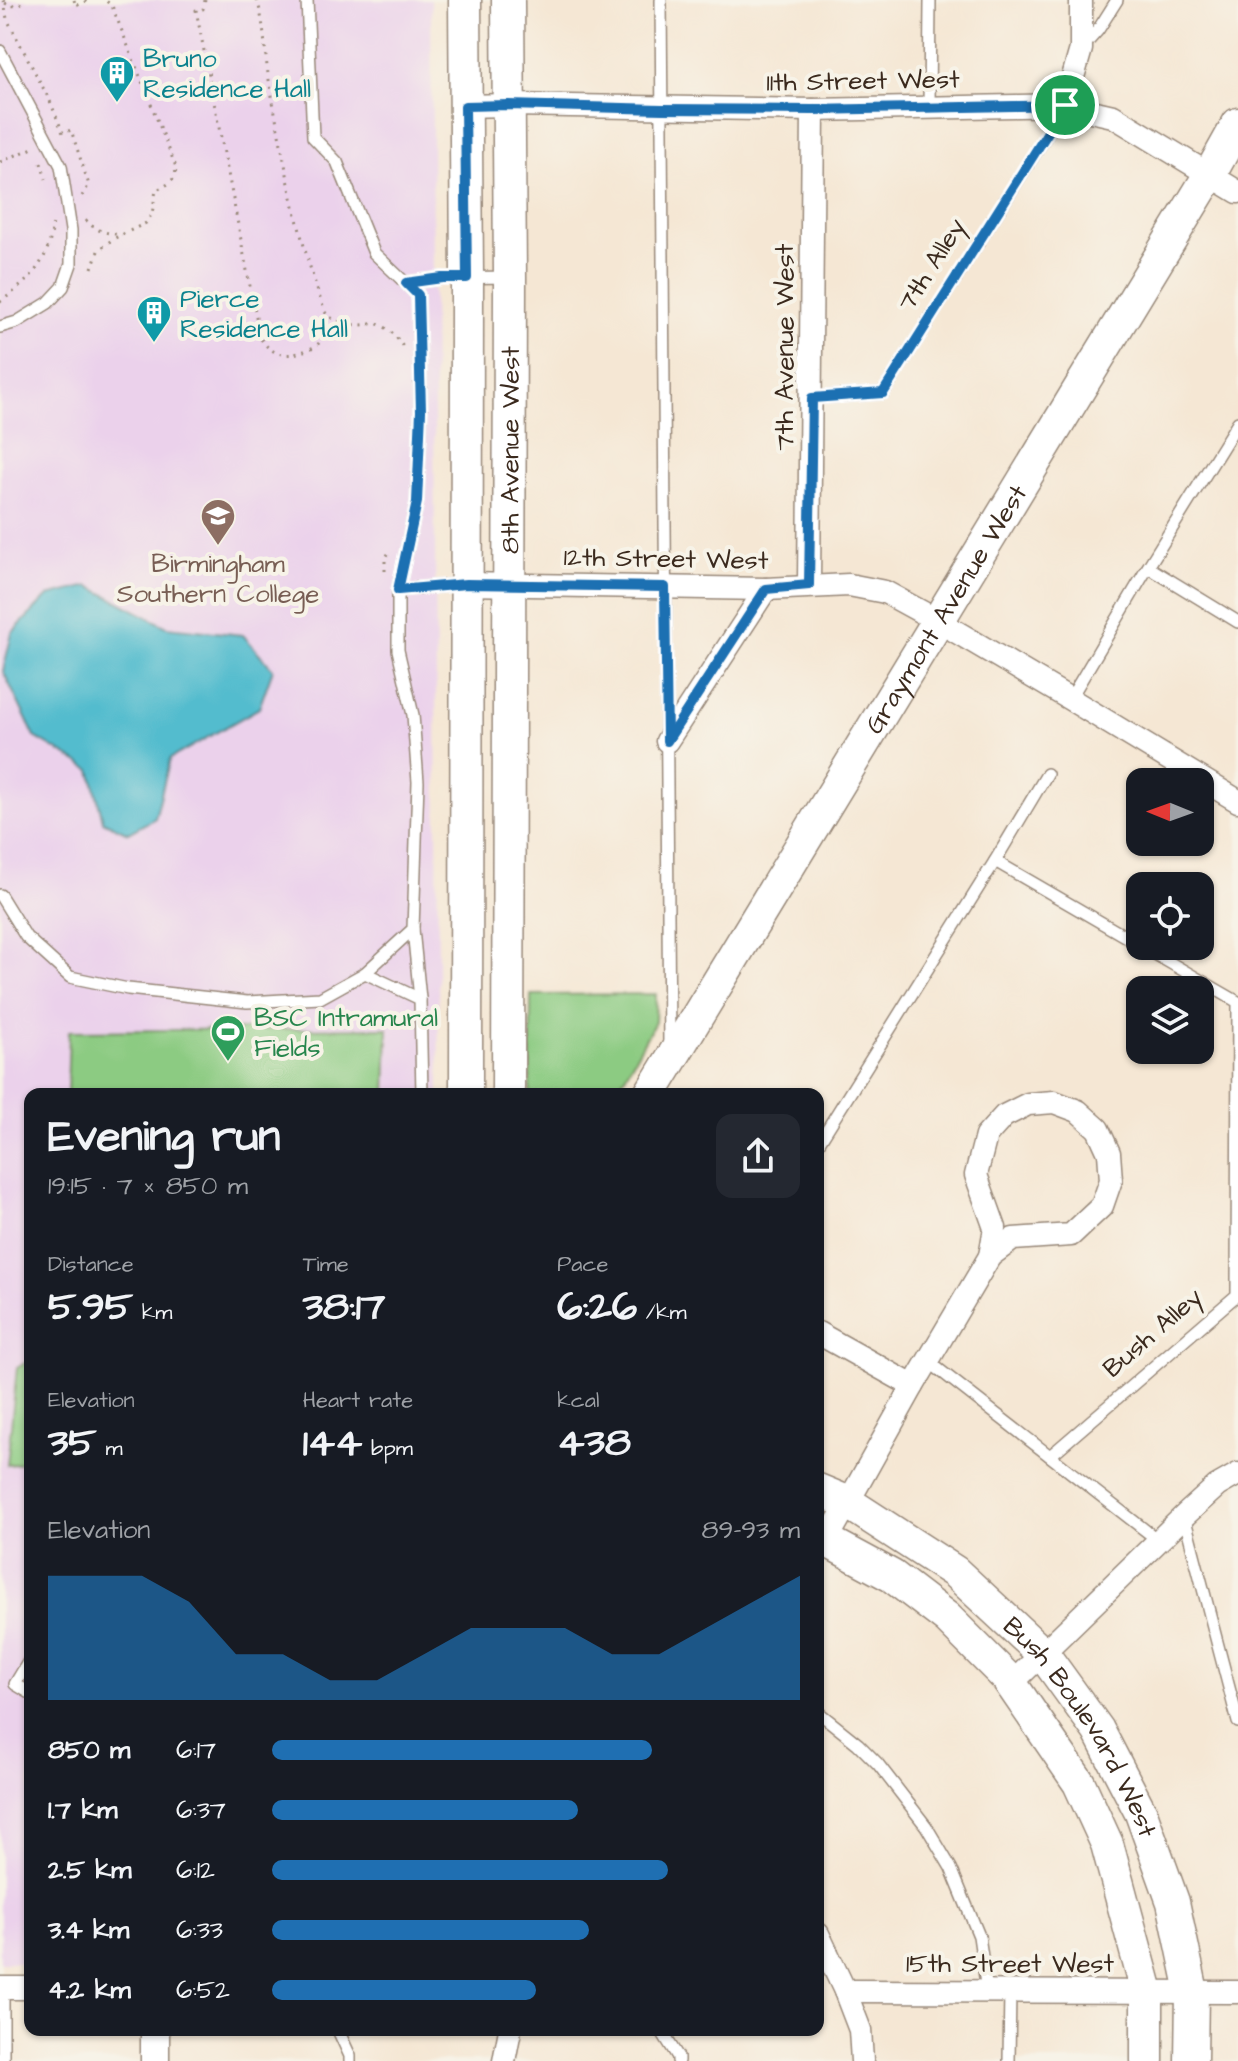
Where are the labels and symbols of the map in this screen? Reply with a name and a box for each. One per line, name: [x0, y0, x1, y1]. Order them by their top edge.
place label: Bruno Residence Hall: [143, 41, 311, 107]
building icon: Bruno Residence Hall: [98, 54, 136, 104]
street label: 11th Street West: [766, 61, 960, 101]
pin: [1031, 71, 1099, 139]
street label: 7th Alley: [889, 211, 976, 319]
street label: 7th Avenue West: [767, 243, 803, 450]
place label: Pierce Residence Hall: [180, 281, 348, 347]
building icon: Pierce Residence Hall: [135, 294, 173, 344]
street label: 8th Avenue West: [492, 346, 529, 554]
street label: Graymont Avenue West: [857, 478, 1036, 741]
school or university icon: Birmingham Southern College: [199, 497, 237, 547]
street label: 12th Street West: [563, 539, 769, 579]
place label: Birmingham Southern College: [117, 546, 319, 614]
north arrow: [1126, 768, 1214, 856]
place label: BSC Intramural Fields: [254, 1000, 438, 1066]
sports icon: BSC Intramural Fields: [209, 1013, 247, 1063]
street label: Bush Alley: [1095, 1279, 1212, 1388]
street label: Bush Boulevard West: [995, 1609, 1165, 1843]
street label: 15th Street West: [906, 1946, 1115, 1982]

